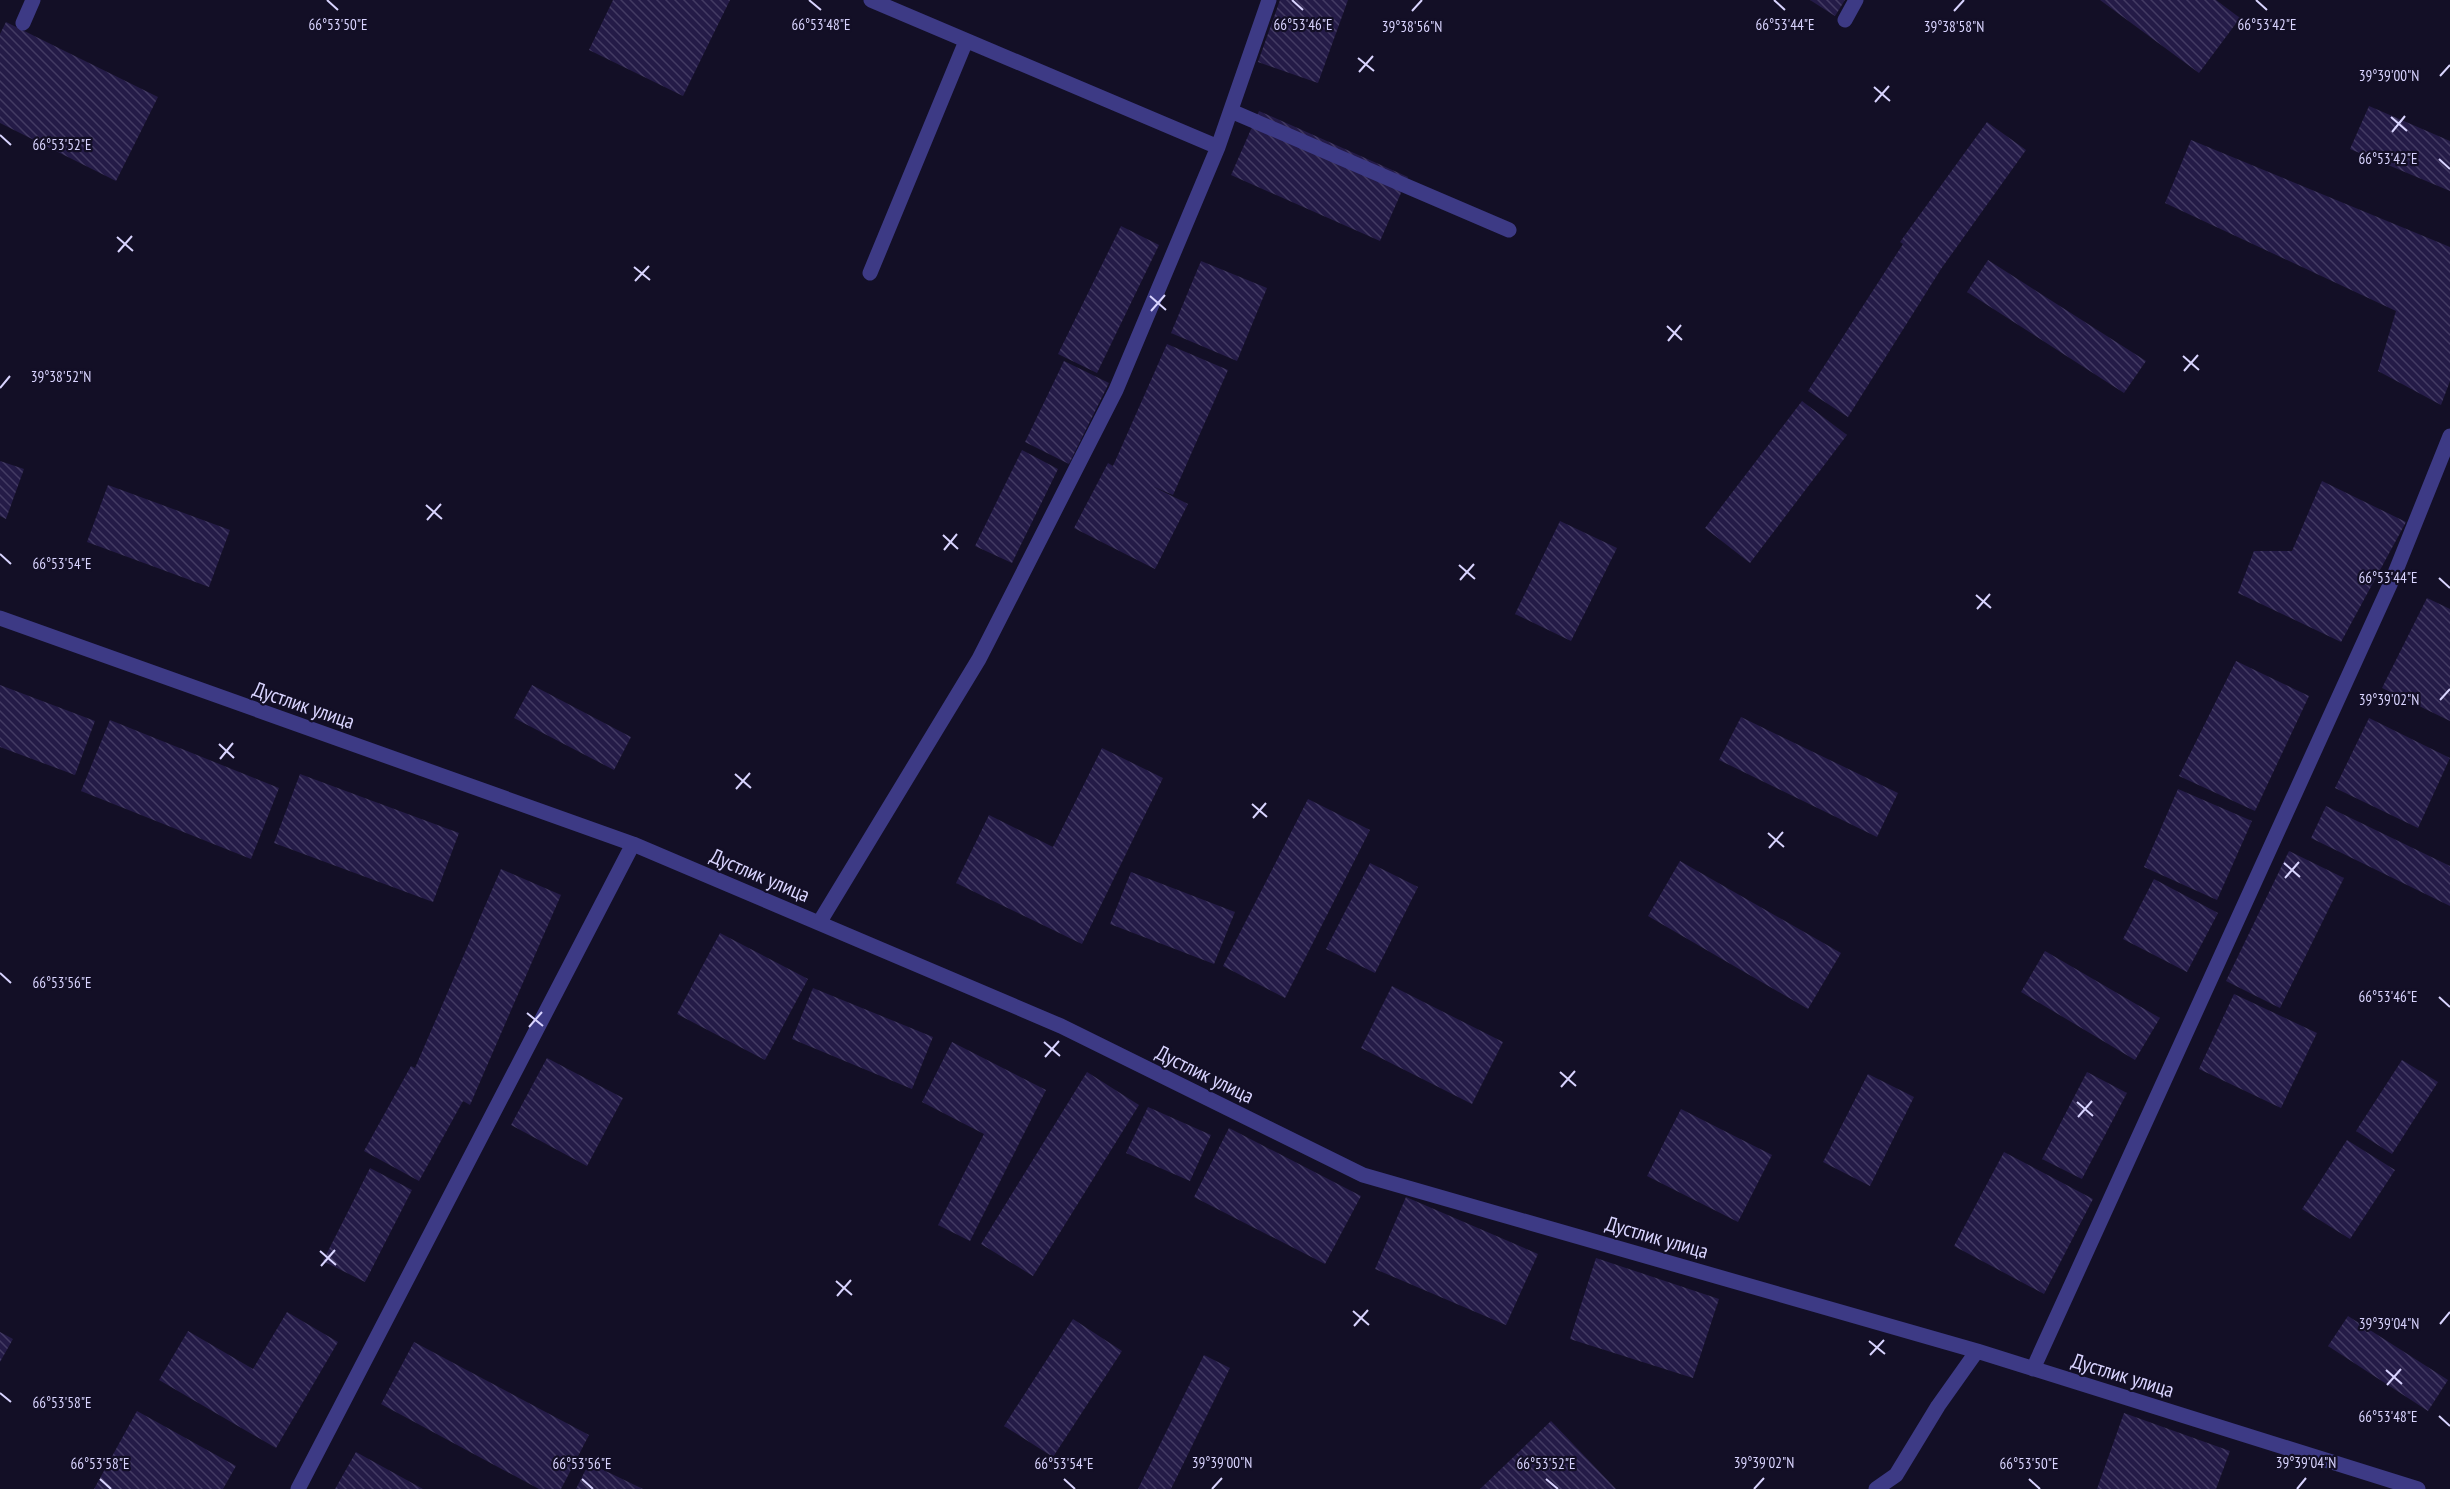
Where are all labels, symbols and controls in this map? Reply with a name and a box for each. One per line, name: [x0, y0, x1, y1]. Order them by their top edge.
text: 66°53'50"E: [308, 15, 368, 34]
text: 66°53'48"E: [791, 15, 851, 34]
text: 66°53'46"E: [1273, 15, 1333, 34]
text: 66°53'44"E: [1755, 15, 1815, 34]
text: 66°53'42"E: [2237, 15, 2297, 34]
text: 39°38'56"N: [1382, 17, 1442, 36]
text: 39°38'58"N: [1924, 17, 1984, 36]
text: 39°39'00"N: [2359, 66, 2419, 85]
text: 66°53'52"E: [32, 135, 92, 154]
text: 66°53'42"E: [2358, 149, 2418, 168]
text: 39°38'52"N: [31, 367, 91, 386]
text: 66°53'54"E: [32, 554, 92, 573]
text: 66°53'44"E: [2358, 568, 2418, 587]
street label: Дустлик улица: [250, 675, 358, 735]
text: 39°39'02"N: [2359, 690, 2419, 709]
street label: Дустлик улица: [706, 842, 814, 908]
text: 66°53'56"E: [32, 973, 92, 992]
text: 66°53'46"E: [2358, 987, 2418, 1006]
street label: Дустлик улица: [1152, 1039, 1258, 1109]
street label: Дустлик улица: [1603, 1209, 1711, 1265]
text: 39°39'04"N: [2359, 1314, 2419, 1333]
street label: Дустлик улица: [2069, 1347, 2177, 1403]
text: 66°53'58"E: [32, 1393, 92, 1412]
text: 66°53'48"E: [2358, 1407, 2418, 1426]
text: 39°39'00"N: [1192, 1453, 1252, 1472]
text: 39°39'02"N: [1734, 1453, 1794, 1472]
text: 39°39'04"N: [2276, 1453, 2336, 1472]
text: 66°53'58"E: [70, 1454, 130, 1473]
text: 66°53'56"E: [552, 1454, 612, 1473]
text: 66°53'54"E: [1034, 1454, 1094, 1473]
text: 66°53'52"E: [1516, 1454, 1576, 1473]
text: 66°53'50"E: [1999, 1454, 2059, 1473]

